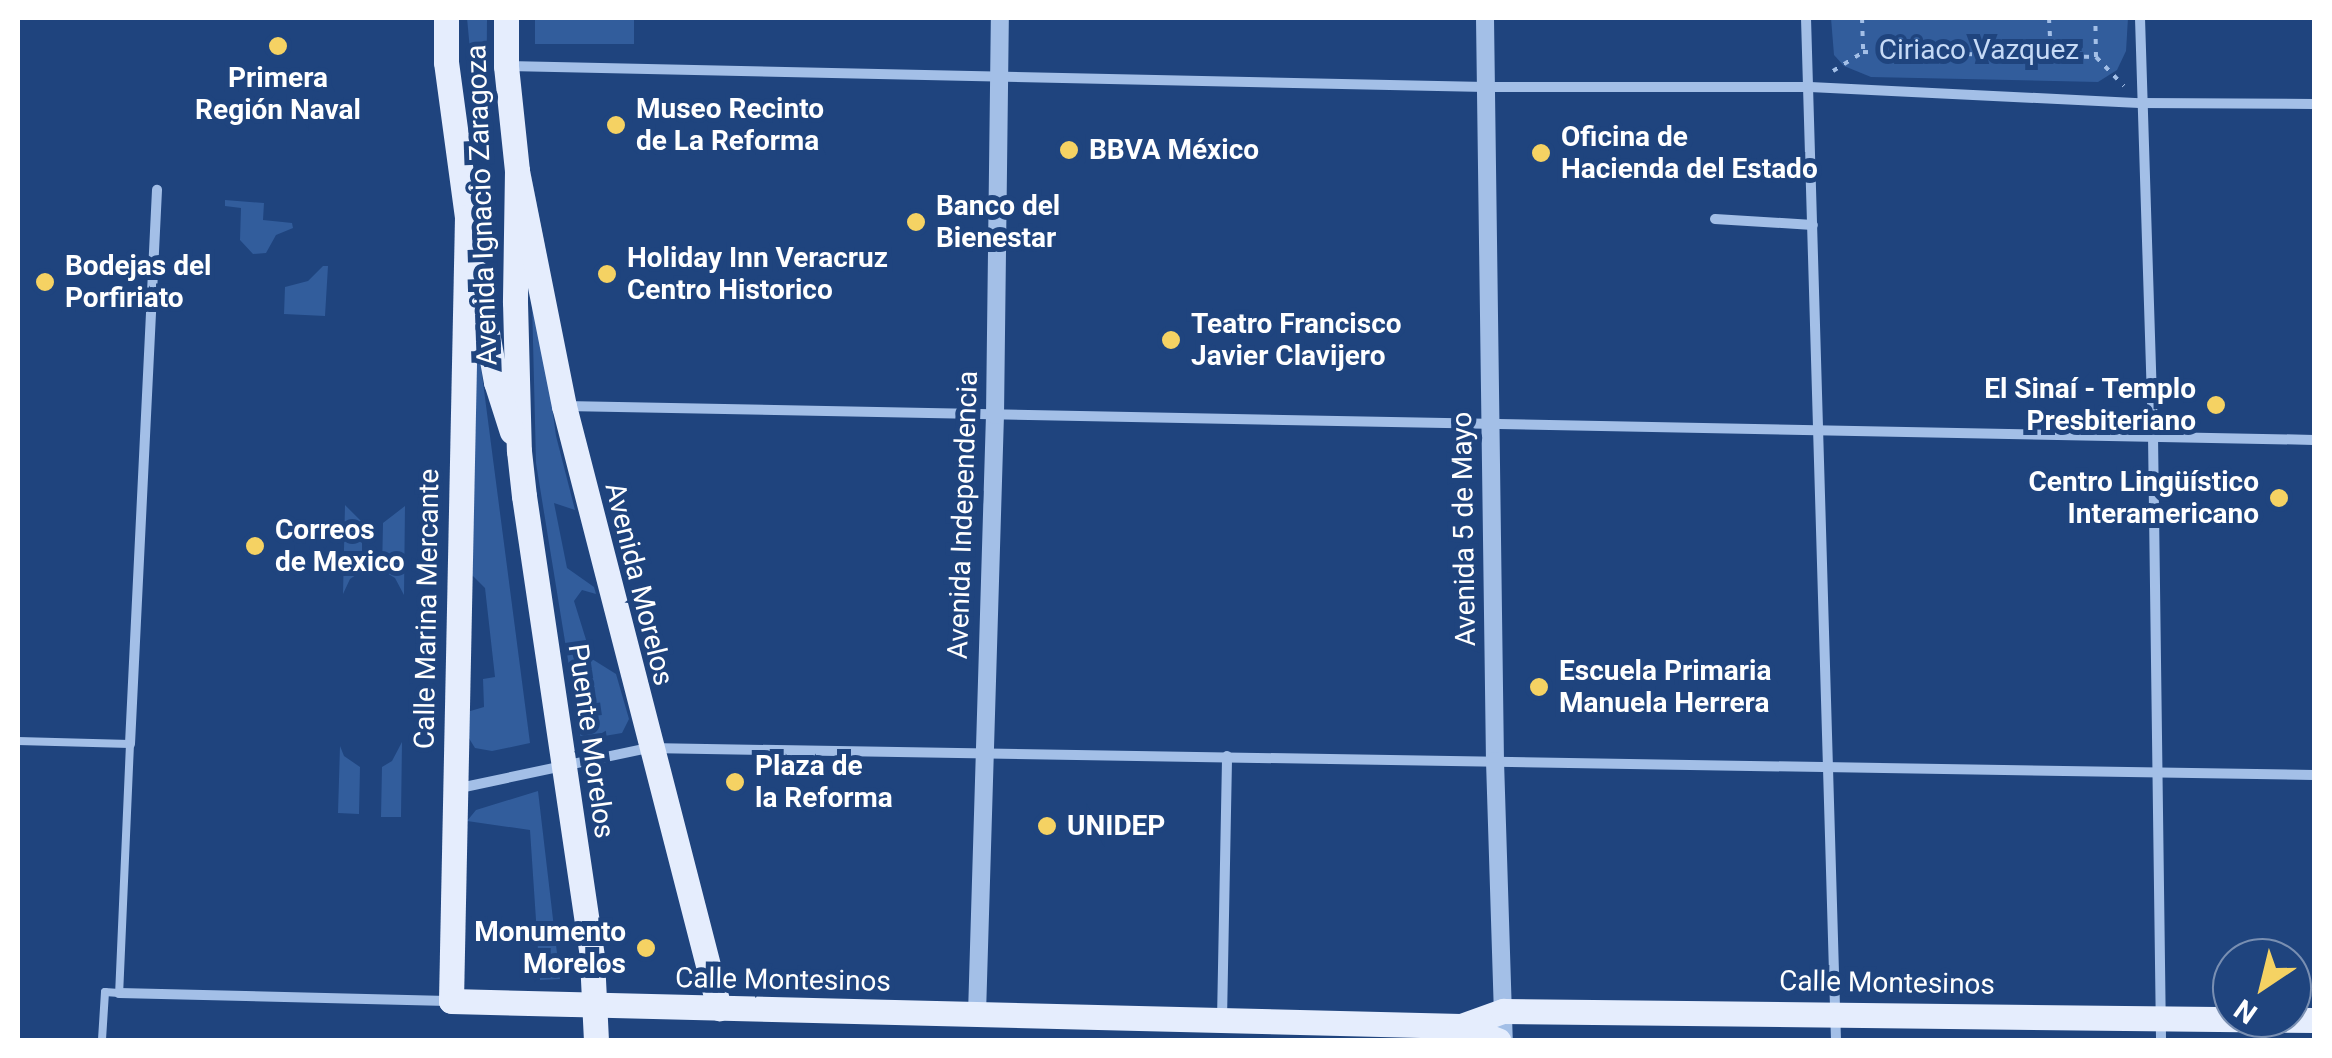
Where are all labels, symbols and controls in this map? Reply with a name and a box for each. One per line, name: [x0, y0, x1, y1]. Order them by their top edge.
park label: Ciriaco Vazquez: [1879, 33, 2079, 67]
marker: Primera Región Naval: [267, 35, 289, 57]
street label: Avenida Ignacio Zaragoza: [460, 44, 504, 366]
place label: Primera Región Naval: [195, 61, 361, 127]
place label: Museo Recinto de La Reforma: [636, 92, 824, 158]
marker: Museo Recinto de La Reforma: [605, 114, 627, 136]
place label: Oficina de Hacienda del Estado: [1561, 120, 1818, 186]
place label: BBVA México: [1089, 133, 1259, 167]
marker: BBVA México: [1058, 139, 1080, 161]
marker: Oficina de Hacienda del Estado: [1530, 142, 1552, 164]
place label: Banco del Bienestar: [936, 189, 1060, 255]
marker: Banco del Bienestar: [905, 211, 927, 233]
place label: Holiday Inn Veracruz Centro Historico: [627, 241, 888, 307]
place label: Bodejas del Porfiriato: [65, 249, 211, 315]
marker: Holiday Inn Veracruz Centro Historico: [596, 263, 618, 285]
marker: Bodejas del Porfiriato: [34, 271, 56, 293]
place label: Teatro Francisco Javier Clavijero: [1191, 307, 1402, 373]
marker: Teatro Francisco Javier Clavijero: [1160, 329, 1182, 351]
street label: Avenida Independencia: [941, 370, 985, 660]
place label: El Sinaí - Templo Presbiteriano: [1984, 372, 2196, 438]
marker: El Sinaí - Templo Presbiteriano: [2205, 394, 2227, 416]
street label: Avenida 5 de Mayo: [1445, 411, 1483, 647]
place label: Centro Lingüístico Interamericano: [2029, 465, 2259, 531]
street label: Calle Marina Mercante: [408, 469, 446, 749]
street label: Avenida Morelos: [598, 479, 680, 689]
marker: Centro Lingüístico Interamericano: [2268, 487, 2290, 509]
place label: Correos de Mexico: [275, 513, 405, 579]
marker: Correos de Mexico: [244, 535, 266, 557]
street label: Puente Morelos: [561, 642, 621, 840]
place label: Escuela Primaria Manuela Herrera: [1559, 654, 1771, 720]
marker: Escuela Primaria Manuela Herrera: [1528, 676, 1550, 698]
place label: Plaza de la Reforma: [755, 749, 893, 815]
marker: Plaza de la Reforma: [724, 771, 746, 793]
place label: UNIDEP: [1067, 809, 1165, 843]
marker: UNIDEP: [1036, 815, 1058, 837]
place label: Monumento Morelos: [474, 915, 626, 981]
marker: Monumento Morelos: [635, 937, 657, 959]
north arrow: [2212, 938, 2312, 1038]
street label: Calle Montesinos: [675, 961, 891, 999]
street label: Calle Montesinos: [1779, 964, 1995, 1002]
text: N: [2228, 992, 2263, 1031]

